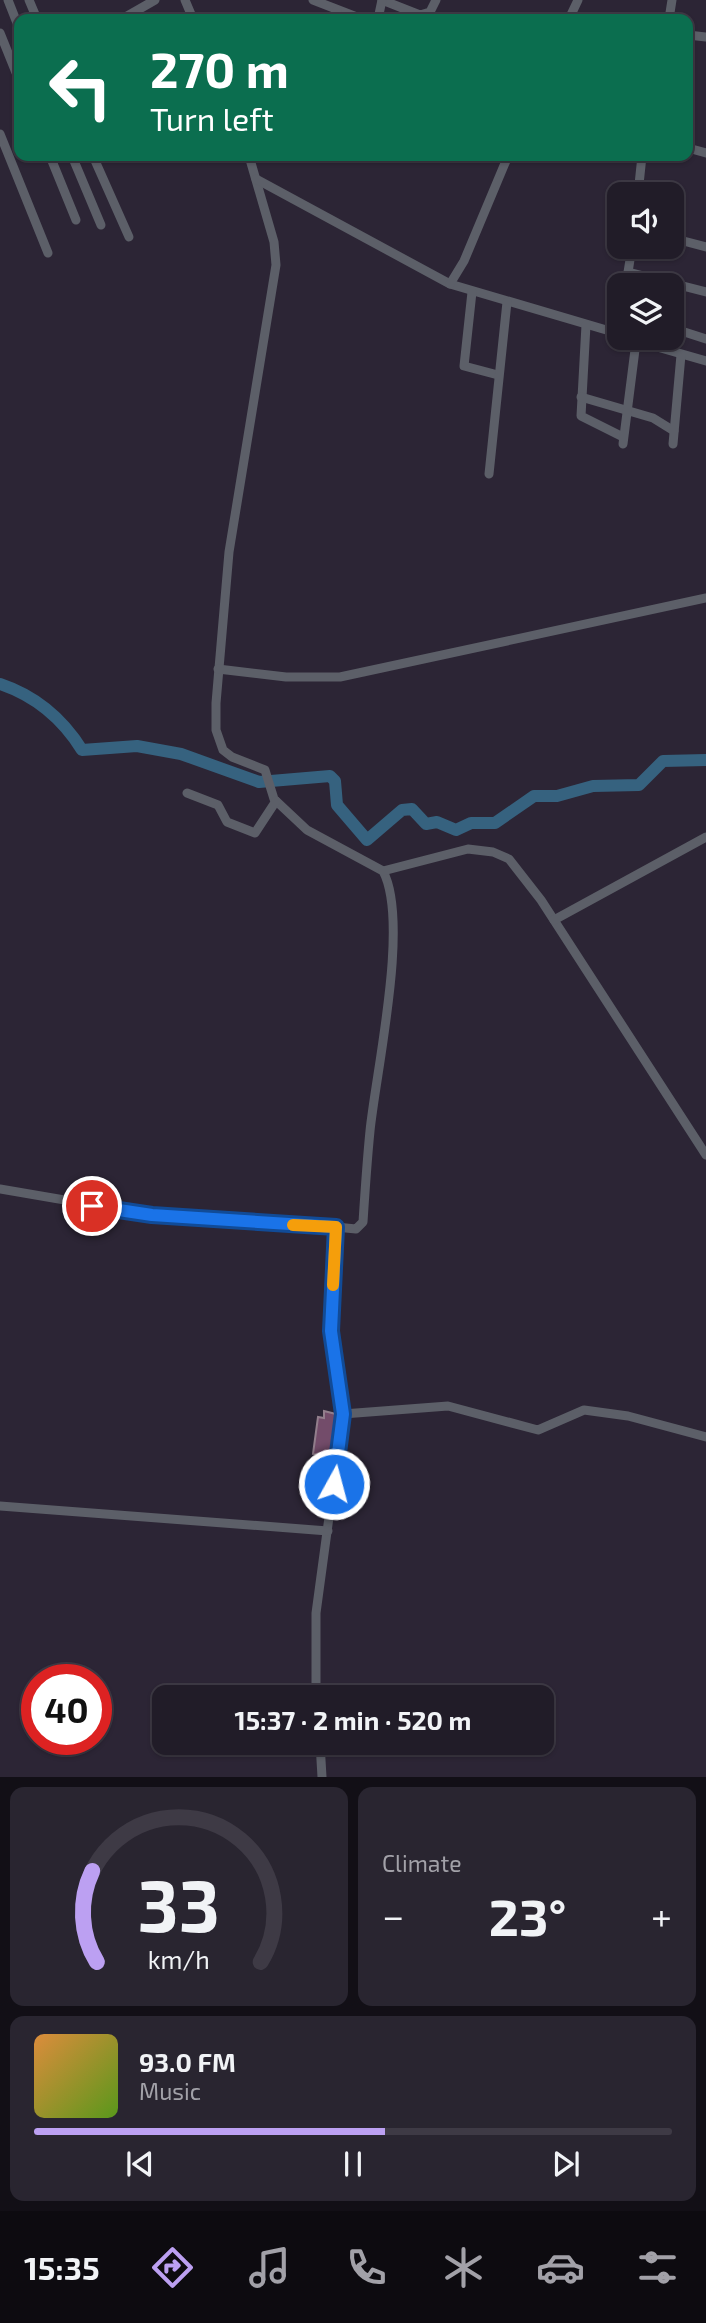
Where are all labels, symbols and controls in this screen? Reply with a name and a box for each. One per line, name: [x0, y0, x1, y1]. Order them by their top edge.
text: 270 m: [150, 39, 289, 98]
icon: left: [35, 42, 126, 133]
text: Turn left: [150, 99, 274, 137]
map controls: [607, 182, 684, 350]
button: sound: [607, 182, 684, 259]
button: layers: [607, 273, 684, 350]
pin: [62, 1176, 122, 1236]
icon: arrive: [73, 1187, 111, 1225]
position arrow: [297, 1447, 371, 1521]
speed limit sign: 40: [21, 1664, 112, 1755]
text: 15:37 · 2 min · 520 m: [234, 1704, 472, 1735]
text: Climate: [382, 1849, 462, 1877]
text: 33: [138, 1860, 220, 1948]
text: 23°: [489, 1884, 566, 1946]
text: −: [382, 1892, 404, 1938]
text: +: [651, 1892, 672, 1938]
text: km/h: [148, 1944, 210, 1974]
text: 93.0 FM: [139, 2046, 236, 2077]
text: Music: [139, 2077, 201, 2105]
icon: previous: [121, 2145, 159, 2183]
icon: pause: [334, 2145, 372, 2183]
icon: next: [547, 2145, 585, 2183]
icon: directions: [148, 2243, 197, 2292]
icon: music: [245, 2243, 294, 2292]
icon: phone: [342, 2243, 391, 2292]
icon: climate: [439, 2243, 488, 2292]
icon: car: [536, 2243, 585, 2292]
icon: filters: [633, 2243, 682, 2292]
text: 15:35: [24, 2248, 100, 2286]

